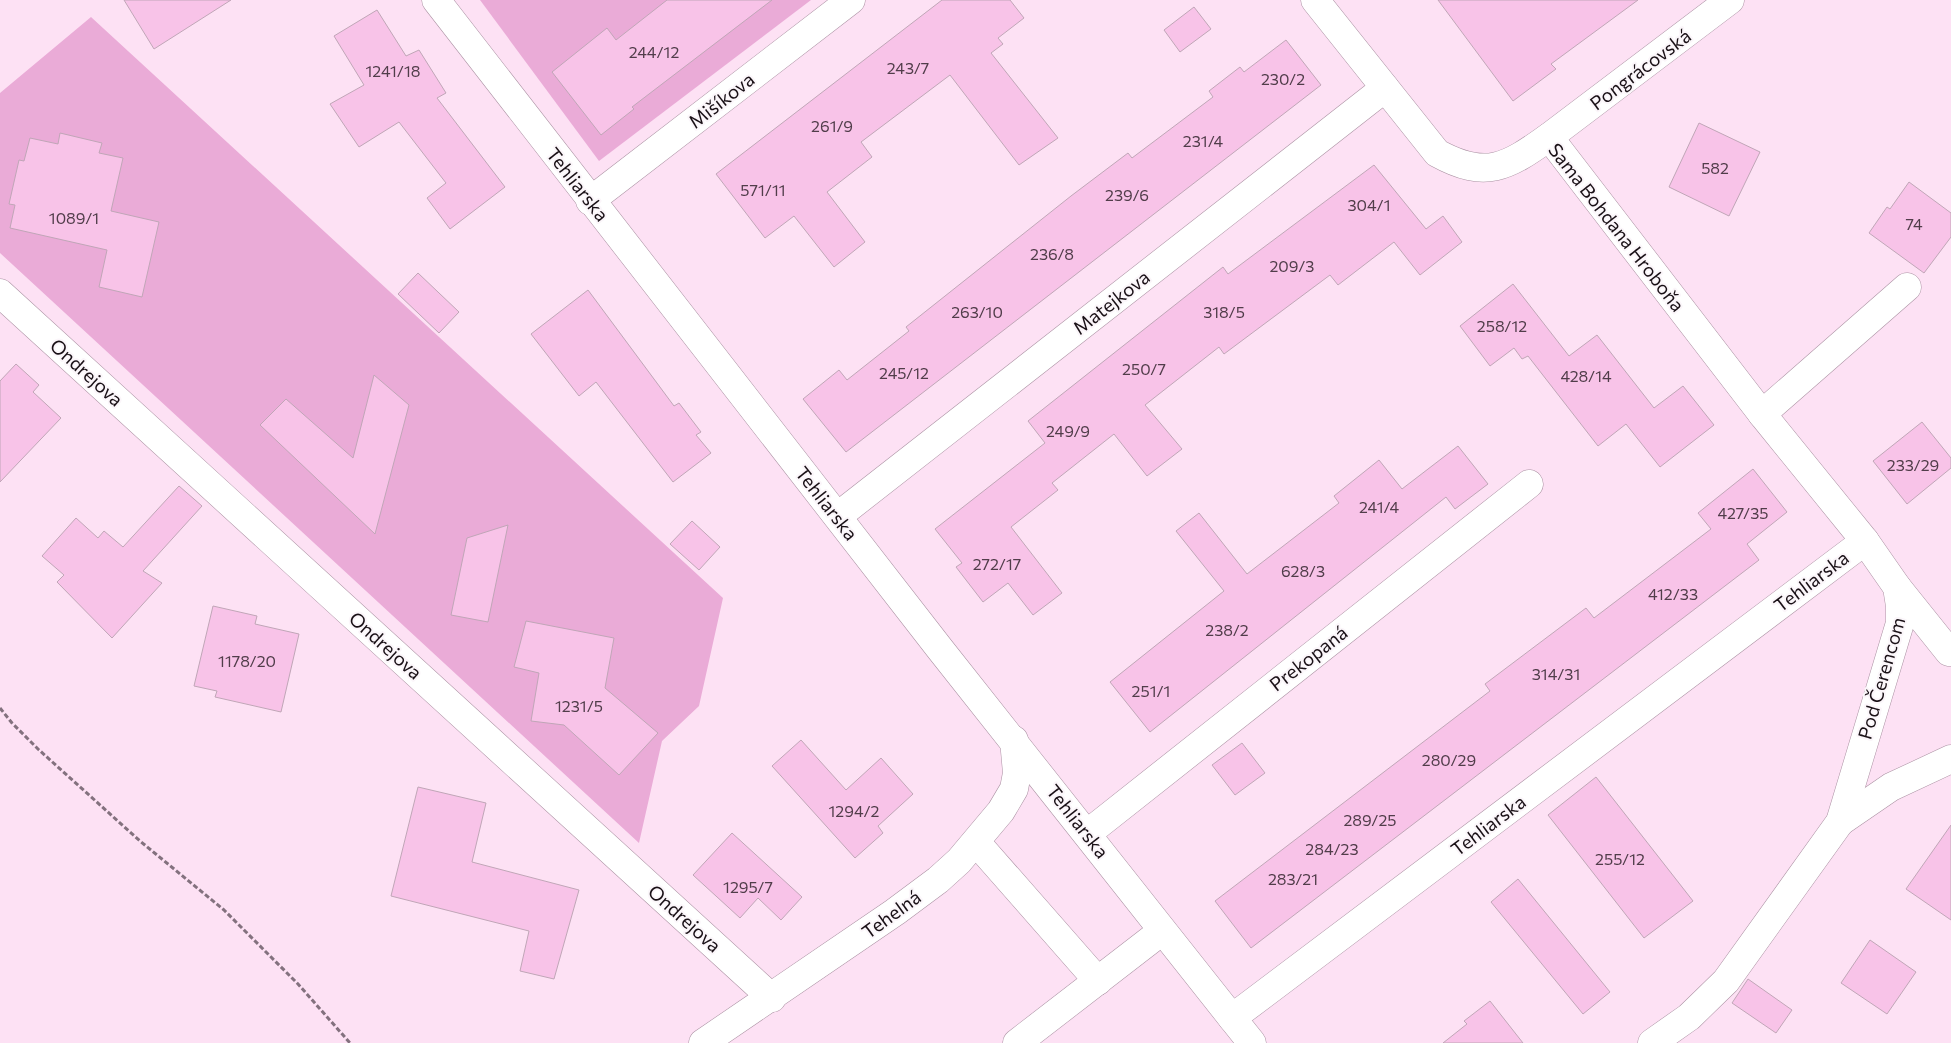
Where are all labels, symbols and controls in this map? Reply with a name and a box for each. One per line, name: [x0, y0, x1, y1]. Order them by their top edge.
street label: Pongrácovská: [1585, 24, 1695, 114]
house number: 244/12: [629, 42, 679, 61]
house number: 243/7: [887, 58, 929, 77]
house number: 1241/18: [365, 61, 421, 80]
street label: Mišíkova: [684, 67, 758, 133]
house number: 230/2: [1261, 69, 1305, 88]
house number: 261/9: [811, 116, 853, 135]
house number: 231/4: [1183, 131, 1224, 150]
street label: Sama Bohdana Hroboňa: [1544, 138, 1690, 316]
street label: Tehliarska: [542, 142, 614, 226]
house number: 582: [1701, 158, 1729, 177]
house number: 571/11: [740, 180, 786, 199]
house number: 239/6: [1105, 185, 1149, 204]
house number: 304/1: [1347, 195, 1391, 214]
house number: 1089/1: [49, 208, 99, 227]
house number: 74: [1905, 214, 1923, 233]
house number: 236/8: [1030, 244, 1074, 263]
house number: 209/3: [1270, 256, 1314, 275]
street label: Matejkova: [1068, 265, 1154, 339]
house number: 263/10: [951, 302, 1003, 321]
house number: 318/5: [1203, 302, 1245, 321]
house number: 258/12: [1477, 316, 1527, 335]
street label: Ondrejova: [46, 333, 128, 411]
house number: 250/7: [1122, 359, 1166, 378]
house number: 245/12: [879, 363, 929, 382]
house number: 428/14: [1560, 366, 1612, 385]
house number: 249/9: [1046, 421, 1090, 440]
house number: 233/29: [1887, 455, 1939, 474]
street label: Tehliarska: [791, 461, 863, 545]
house number: 241/4: [1359, 497, 1399, 516]
house number: 427/35: [1718, 503, 1768, 522]
street label: Tehliarska: [1769, 546, 1853, 616]
house number: 272/17: [973, 554, 1021, 573]
house number: 628/3: [1281, 561, 1325, 580]
house number: 412/33: [1648, 584, 1698, 603]
street label: Ondrejova: [345, 606, 427, 684]
street label: Pod Čerencom: [1852, 614, 1909, 742]
house number: 238/2: [1205, 620, 1249, 639]
street label: Prekopaná: [1265, 621, 1351, 695]
house number: 1178/20: [218, 651, 276, 670]
house number: 314/31: [1532, 664, 1580, 683]
house number: 251/1: [1132, 681, 1170, 700]
house number: 1231/5: [555, 696, 603, 715]
house number: 280/29: [1422, 750, 1476, 769]
street label: Tehliarska: [1042, 779, 1114, 863]
street label: Tehliarska: [1446, 790, 1530, 860]
house number: 1294/2: [829, 801, 880, 820]
house number: 289/25: [1343, 810, 1397, 829]
house number: 284/23: [1305, 839, 1359, 858]
house number: 255/12: [1595, 849, 1645, 868]
house number: 283/21: [1268, 869, 1318, 888]
house number: 1295/7: [723, 877, 773, 896]
street label: Ondrejova: [644, 879, 726, 957]
street label: Tehelná: [857, 885, 925, 943]

